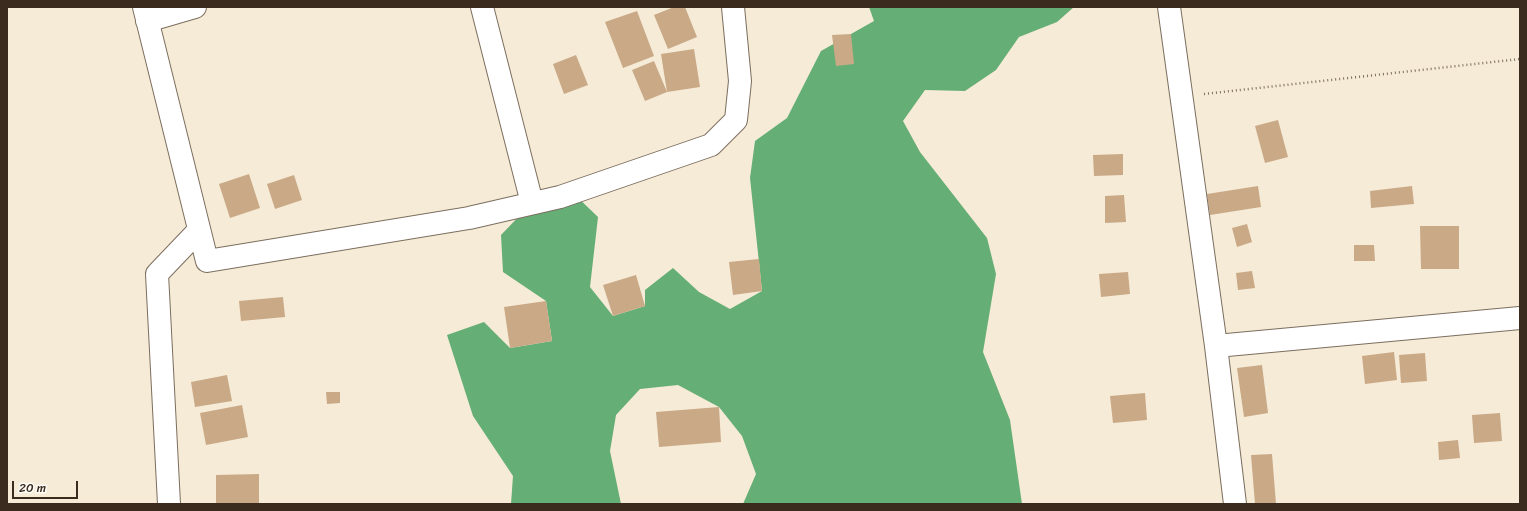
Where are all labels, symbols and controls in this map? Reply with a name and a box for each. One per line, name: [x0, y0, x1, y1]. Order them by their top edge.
scale bar: [14, 473, 80, 499]
text: 20 m: [19, 477, 46, 499]

